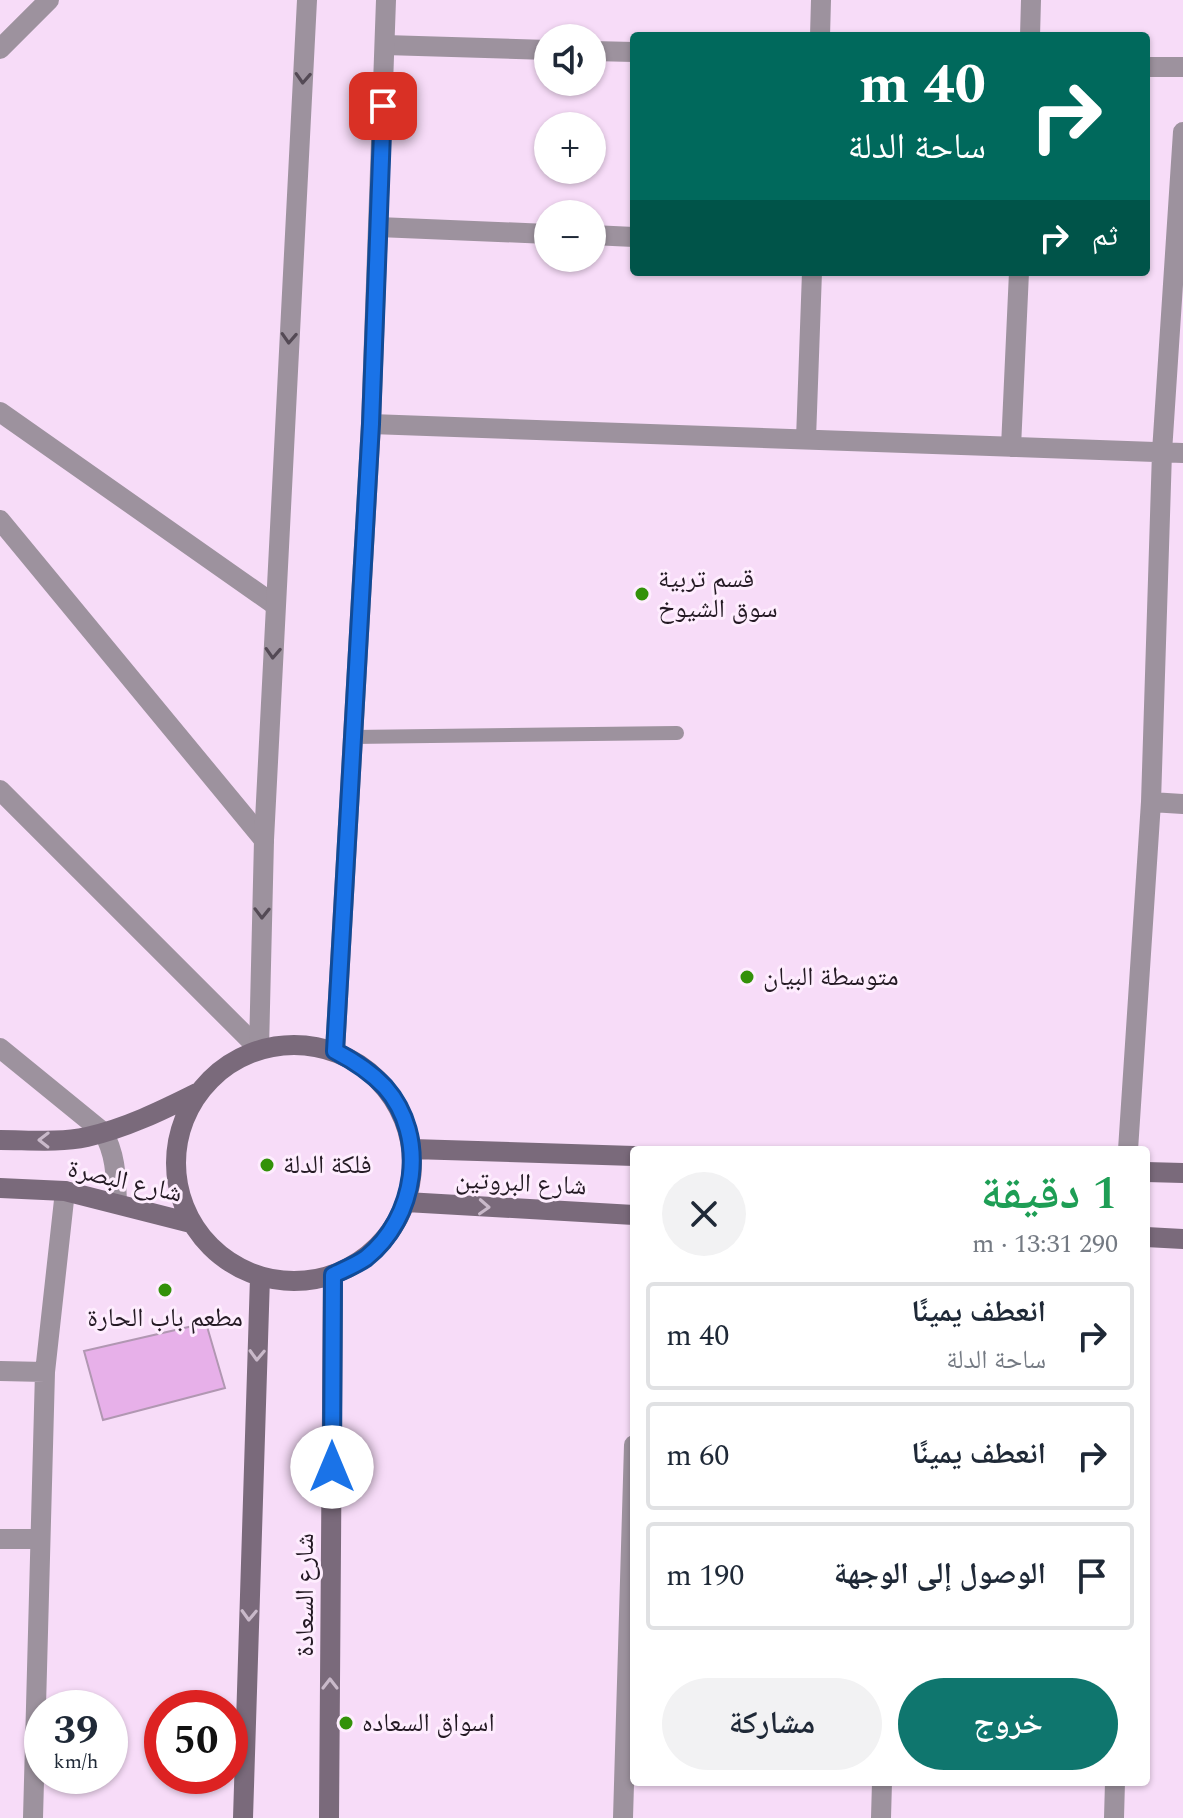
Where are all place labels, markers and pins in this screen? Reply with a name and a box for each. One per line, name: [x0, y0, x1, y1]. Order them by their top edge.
pin: [349, 72, 417, 140]
place label: قسم تربية سوق الشيوخ: [658, 559, 778, 629]
marker: قسم تربية سوق الشيوخ: [633, 585, 651, 603]
place label: متوسطة البيان: [763, 957, 899, 997]
marker: متوسطة البيان: [738, 968, 756, 986]
place label: فلكة الدلة: [283, 1145, 372, 1185]
marker: فلكة الدلة: [258, 1156, 276, 1174]
marker: مطعم باب الحارة: [156, 1281, 174, 1299]
place label: مطعم باب الحارة: [87, 1298, 243, 1338]
place label: اسواق السعاده: [362, 1703, 495, 1743]
marker: اسواق السعاده: [337, 1714, 355, 1732]

